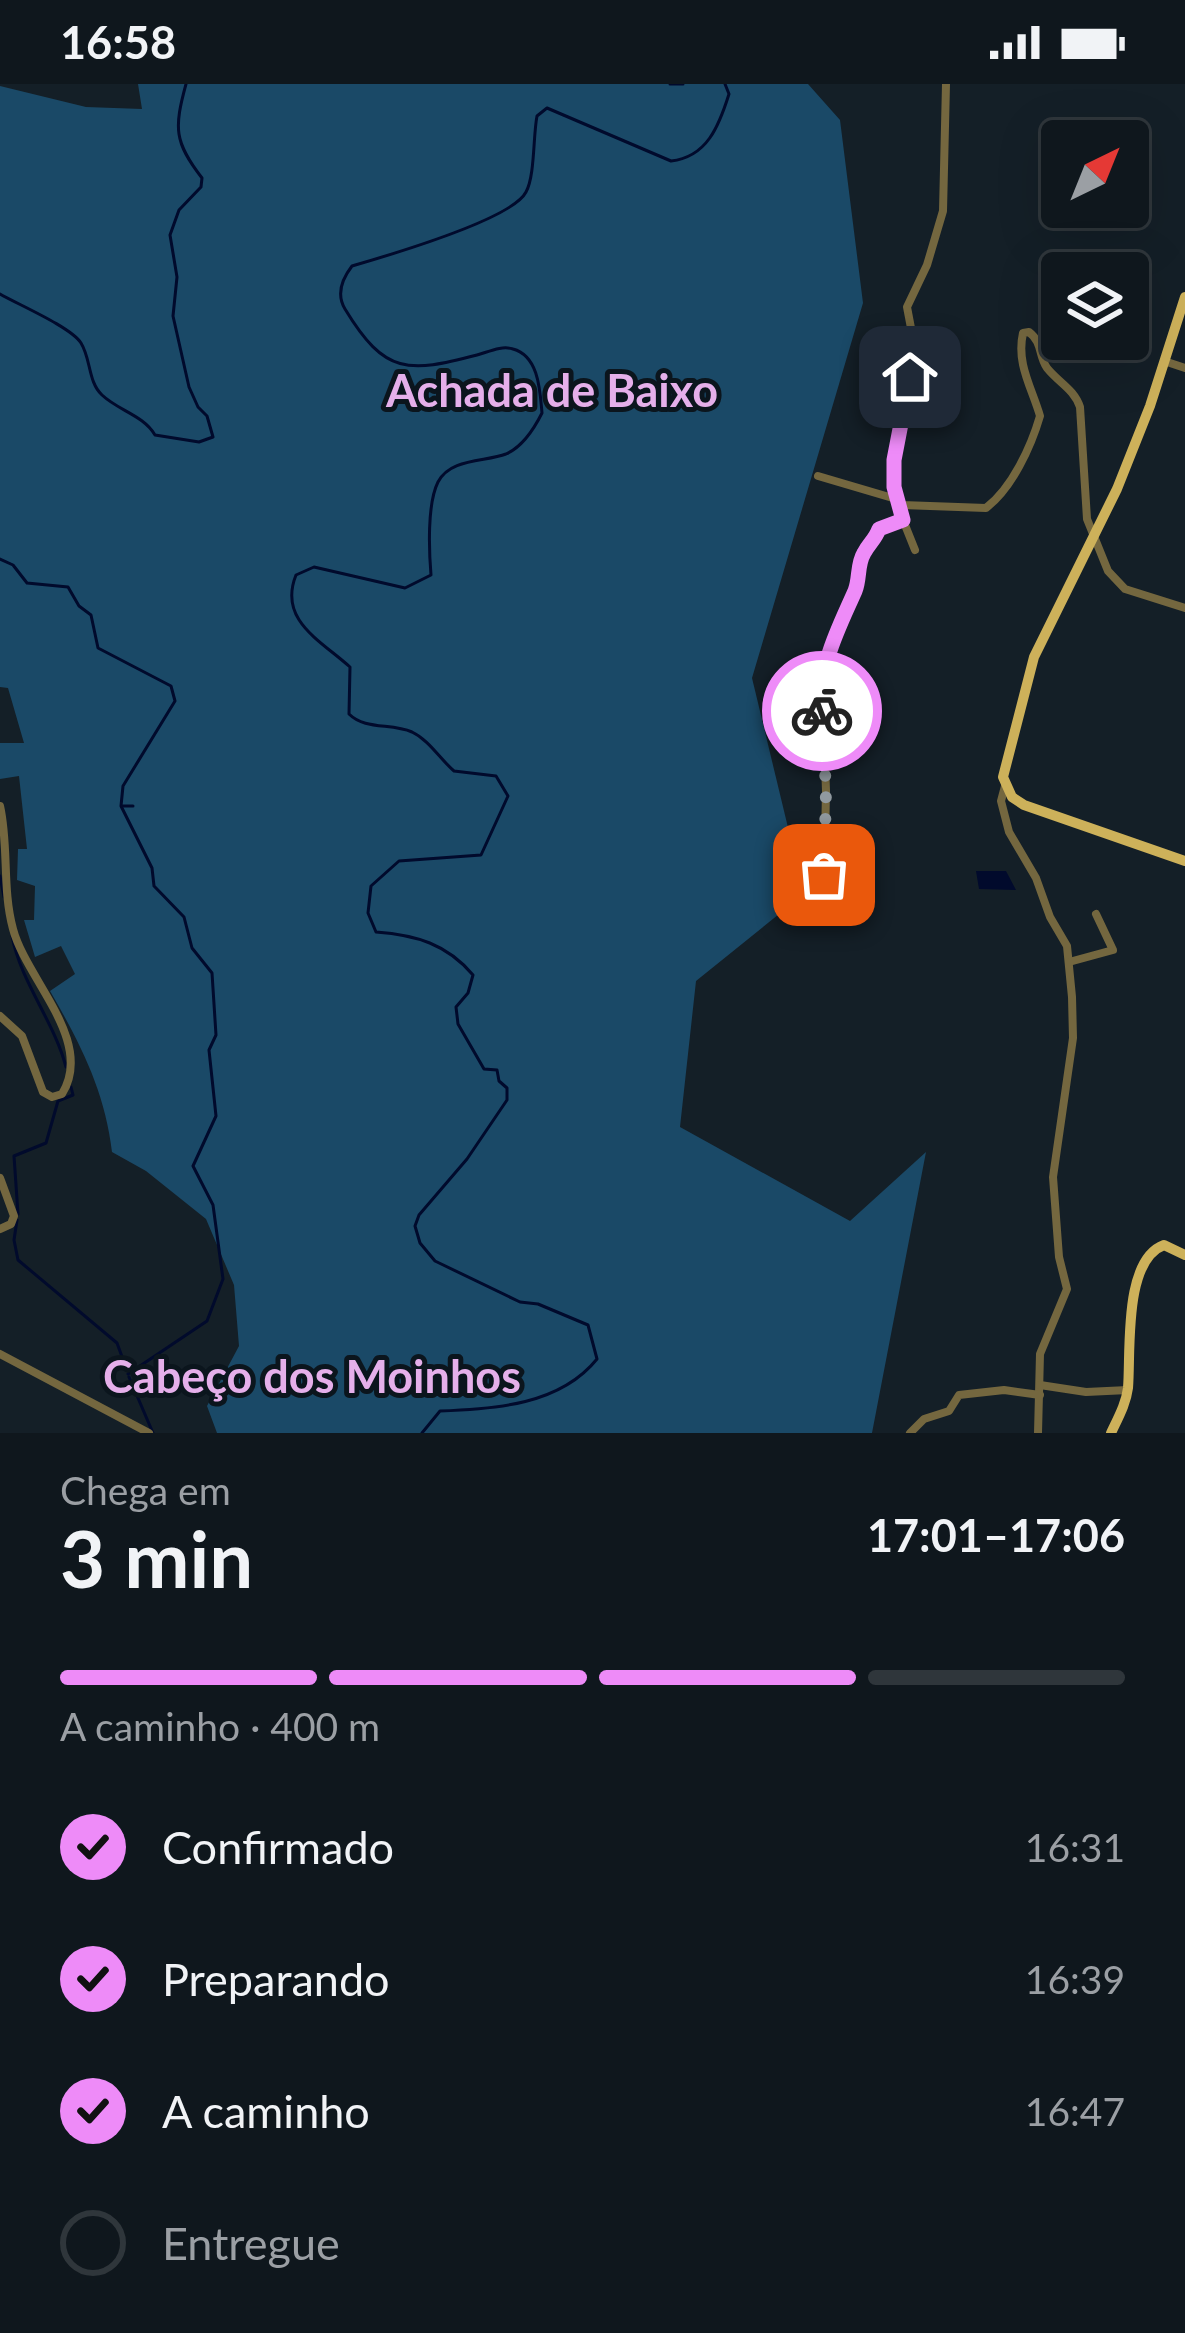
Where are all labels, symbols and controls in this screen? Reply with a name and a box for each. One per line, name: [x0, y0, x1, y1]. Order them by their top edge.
text: 16:58: [60, 15, 176, 69]
north arrow: [1041, 120, 1149, 228]
map controls: [1041, 120, 1149, 360]
button: layers: [1041, 252, 1149, 360]
pin: [859, 326, 961, 428]
icon: home: [877, 344, 943, 410]
district label: Achada de Baixo: [385, 363, 718, 417]
courier: [762, 651, 882, 771]
icon: bike: [789, 678, 855, 744]
pin: [773, 824, 875, 926]
icon: bag: [791, 842, 857, 908]
district label: Cabeço dos Moinhos: [103, 1349, 521, 1403]
text: Chega em: [60, 1467, 231, 1513]
text: 17:01–17:06: [867, 1508, 1125, 1562]
text: 3 min: [60, 1511, 253, 1605]
text: A caminho · 400 m: [60, 1703, 380, 1749]
icon: check: [60, 1814, 126, 1880]
text: Confirmado: [162, 1820, 394, 1874]
text: 16:31: [1025, 1824, 1125, 1870]
icon: check: [60, 1946, 126, 2012]
text: Preparando: [162, 1952, 390, 2006]
text: 16:39: [1025, 1956, 1125, 2002]
icon: check: [60, 2078, 126, 2144]
text: A caminho: [162, 2084, 370, 2138]
text: 16:47: [1025, 2088, 1125, 2134]
text: Entregue: [162, 2216, 340, 2270]

